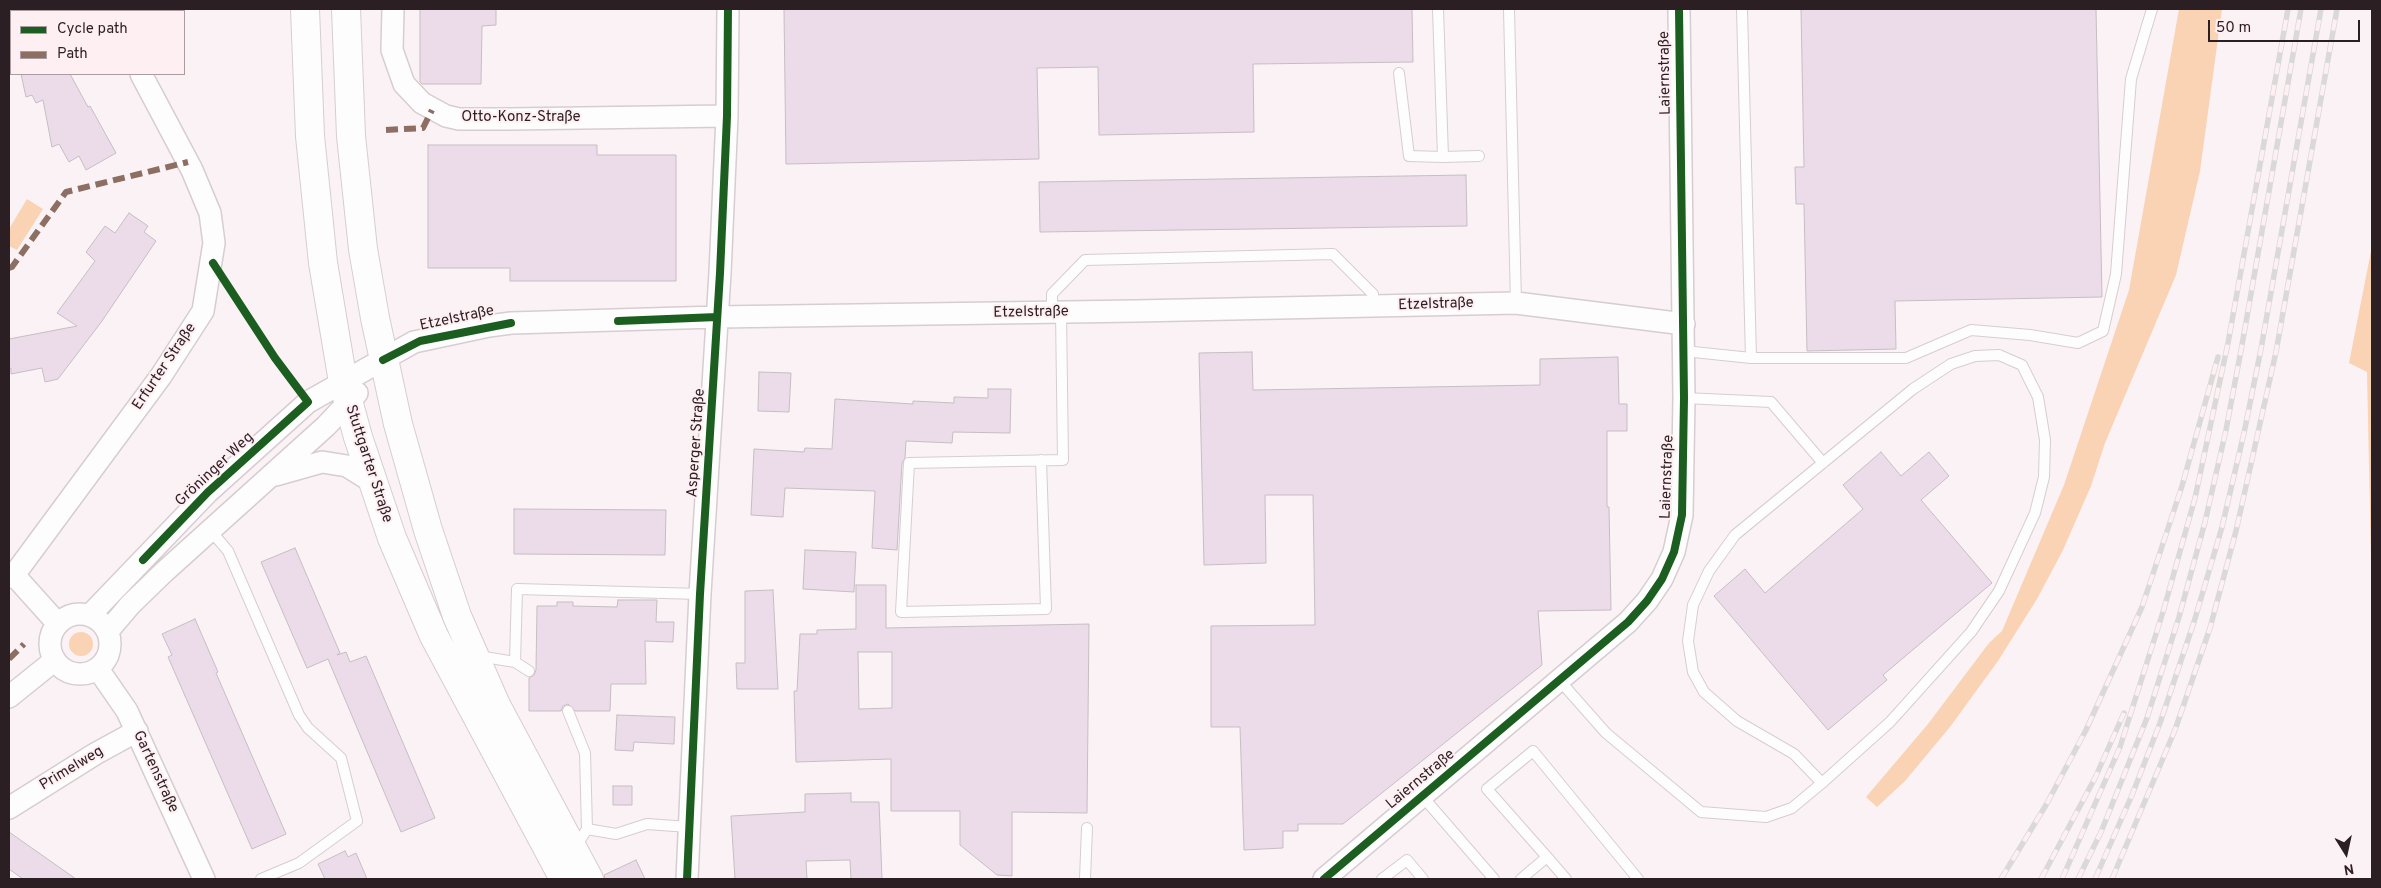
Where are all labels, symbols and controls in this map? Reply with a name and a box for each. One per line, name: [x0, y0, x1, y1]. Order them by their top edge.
legend: [10, 10, 185, 75]
scale bar: [2211, 10, 2364, 42]
text: 50 m: [2216, 19, 2251, 38]
text: Cycle path: [57, 20, 128, 39]
street label: Laiernstraße: [1656, 31, 1676, 115]
text: Path: [57, 45, 88, 64]
street label: Otto-Konz-Straße: [461, 109, 581, 127]
street label: Etzelstraße: [1398, 295, 1474, 315]
street label: Etzelstraße: [418, 302, 496, 336]
street label: Etzelstraße: [993, 303, 1069, 323]
street label: Erfurter Straße: [129, 320, 201, 414]
street label: Asperger Straße: [684, 388, 710, 498]
street label: Stuttgarter Straße: [340, 403, 396, 525]
street label: Gröninger Weg: [172, 429, 258, 511]
street label: Laiernstraße: [1658, 435, 1678, 519]
street label: Gartenstraße: [128, 728, 182, 816]
street label: Primelweg: [37, 743, 107, 795]
street label: Laiernstraße: [1383, 746, 1459, 814]
north arrow: [2321, 828, 2371, 878]
text: N: [2342, 859, 2355, 878]

